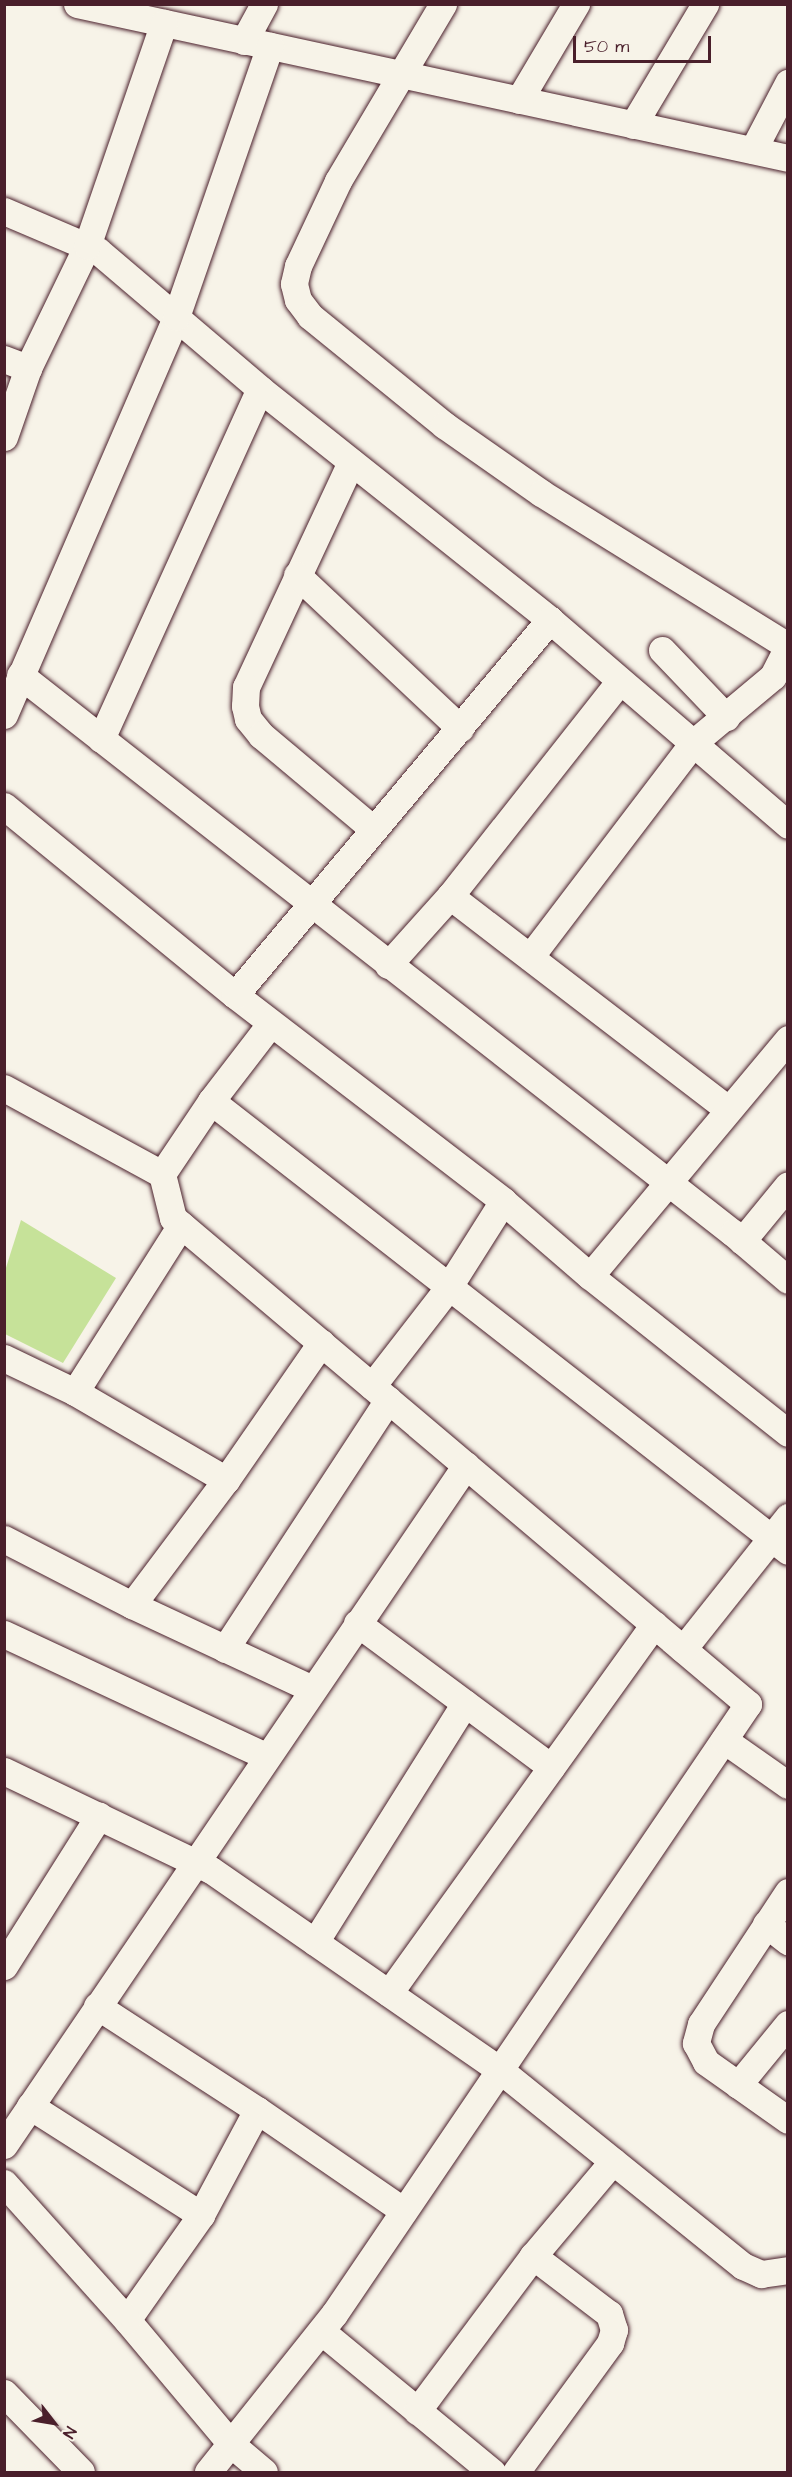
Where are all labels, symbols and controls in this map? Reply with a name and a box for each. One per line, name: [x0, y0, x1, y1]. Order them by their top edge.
scale bar: [576, 24, 714, 62]
text: 50 m: [584, 34, 629, 59]
north arrow: [24, 2393, 84, 2453]
text: N: [57, 2422, 81, 2442]

